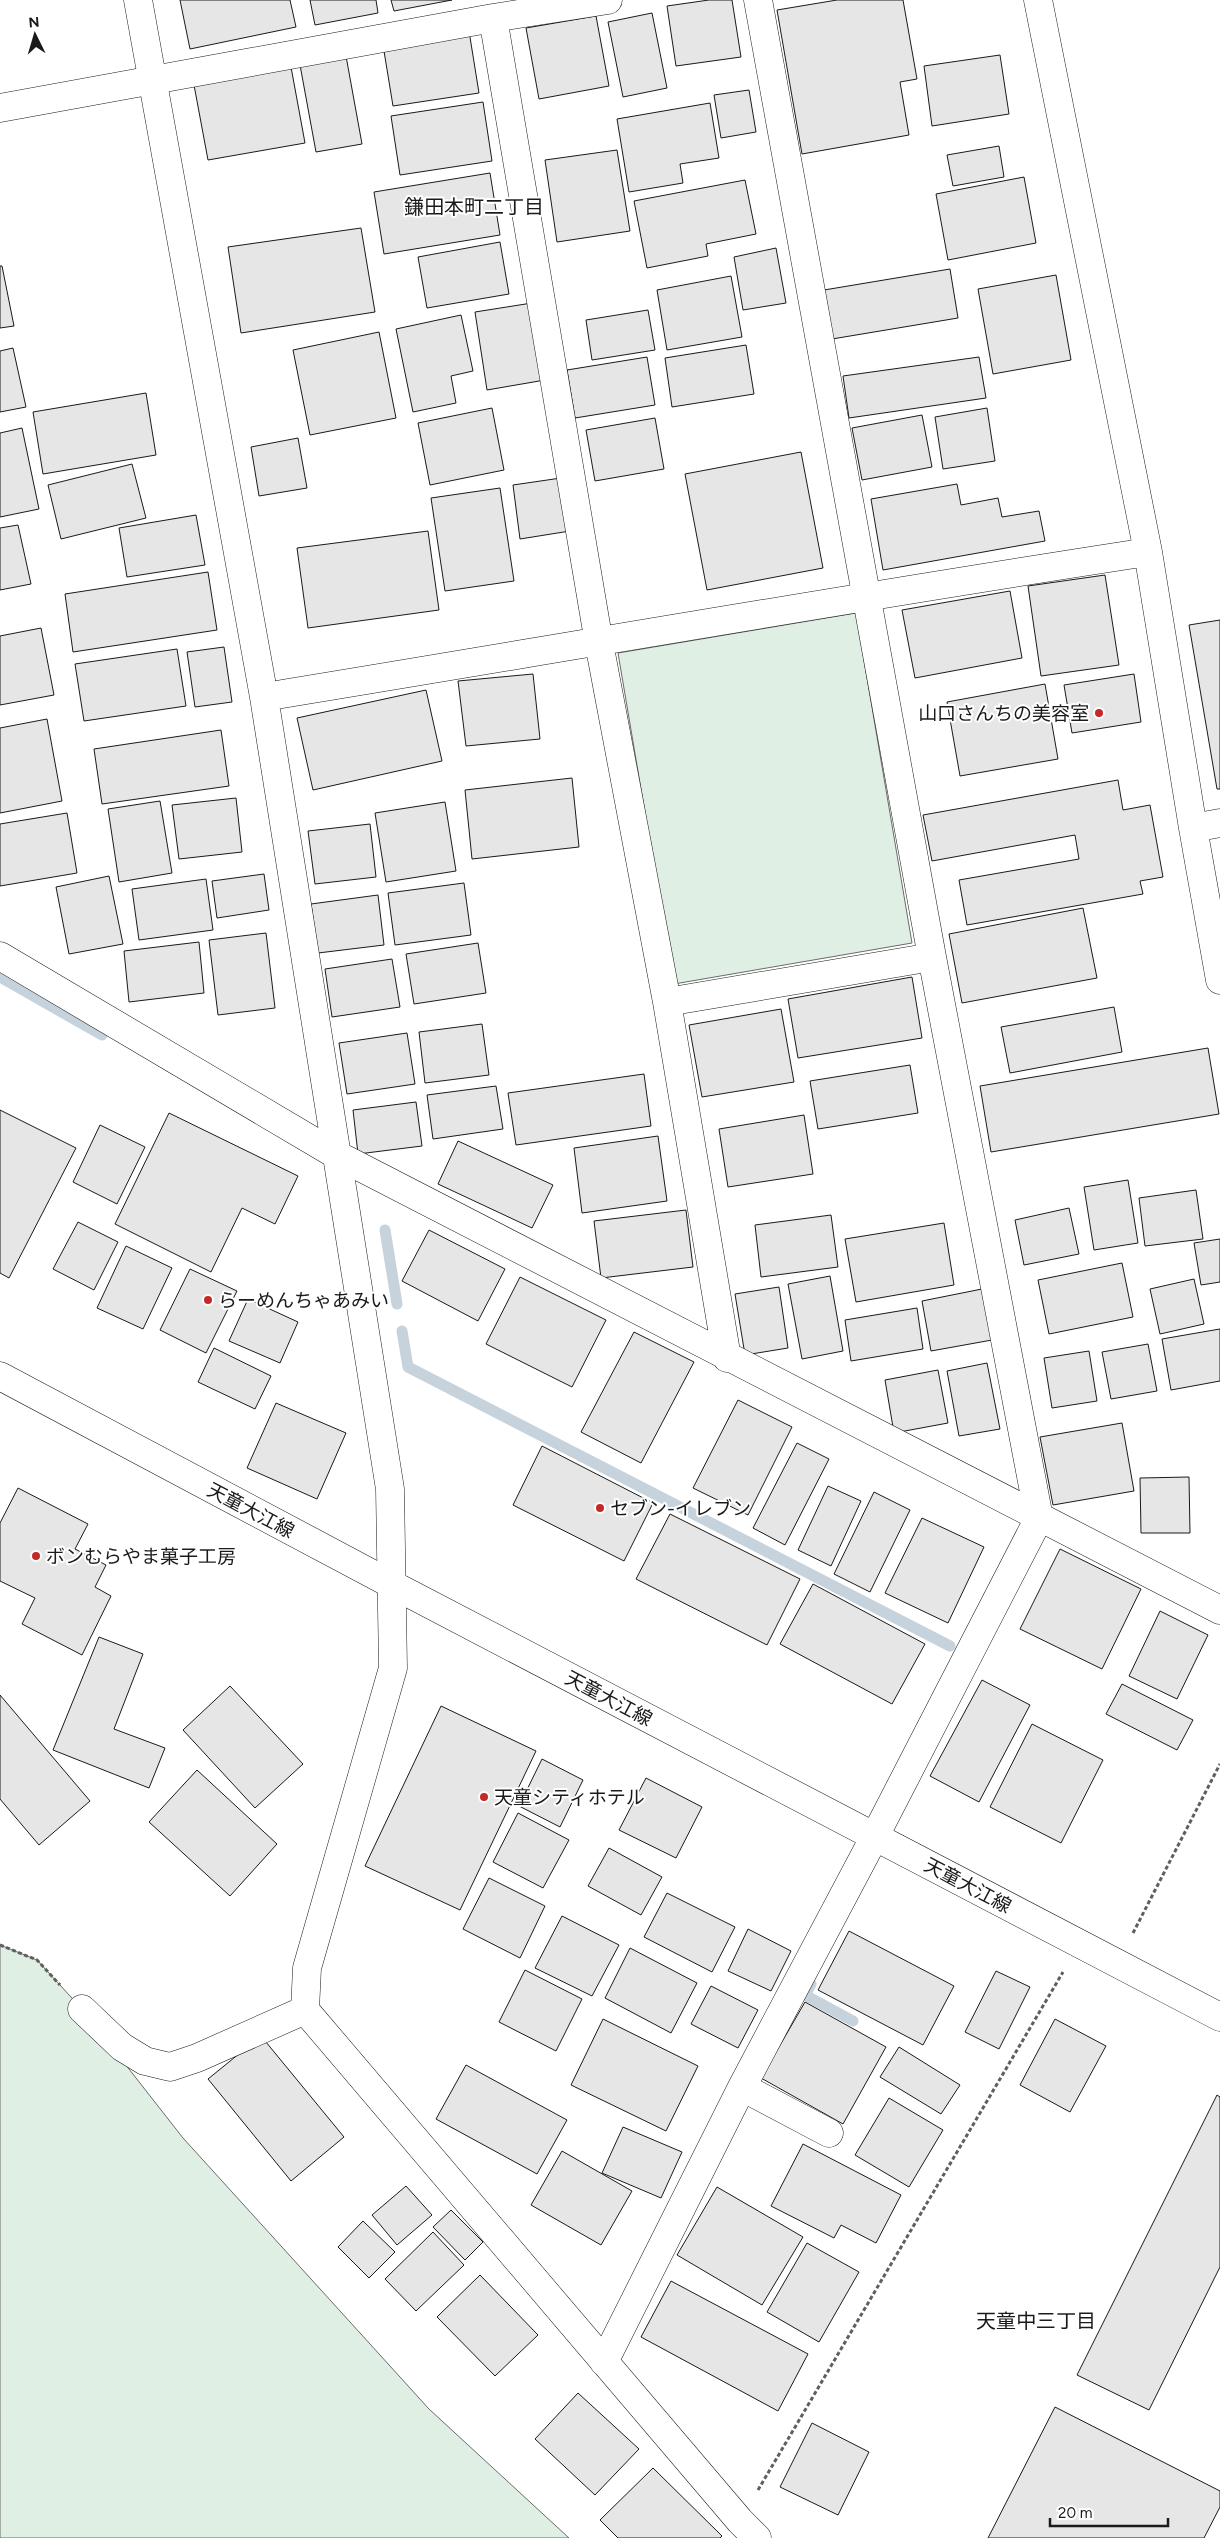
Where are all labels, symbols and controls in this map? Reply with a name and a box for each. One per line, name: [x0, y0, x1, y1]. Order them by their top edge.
north arrow: [10, 10, 60, 60]
text: N: [28, 14, 40, 31]
district label: 鎌田本町二丁目: [404, 195, 544, 219]
place label: 山口さんちの美容室: [918, 702, 1089, 725]
marker: 山口さんちの美容室: [1093, 707, 1105, 719]
place label: らーめんちゃあみい: [218, 1289, 389, 1312]
marker: らーめんちゃあみい: [202, 1294, 214, 1306]
street label: 天童大江線: [203, 1478, 298, 1543]
place label: セブン-イレブン: [610, 1497, 751, 1520]
marker: セブン-イレブン: [594, 1502, 606, 1514]
place label: ボンむらやま菓子工房: [46, 1545, 236, 1568]
marker: ボンむらやま菓子工房: [30, 1550, 42, 1562]
street label: 天童大江線: [561, 1666, 656, 1731]
place label: 天童シティホテル: [494, 1786, 645, 1809]
marker: 天童シティホテル: [478, 1791, 490, 1803]
street label: 天童大江線: [920, 1853, 1015, 1918]
district label: 天童中三丁目: [976, 2309, 1096, 2333]
scale bar: [1050, 2496, 1168, 2528]
text: 20 m: [1058, 2504, 1092, 2522]

